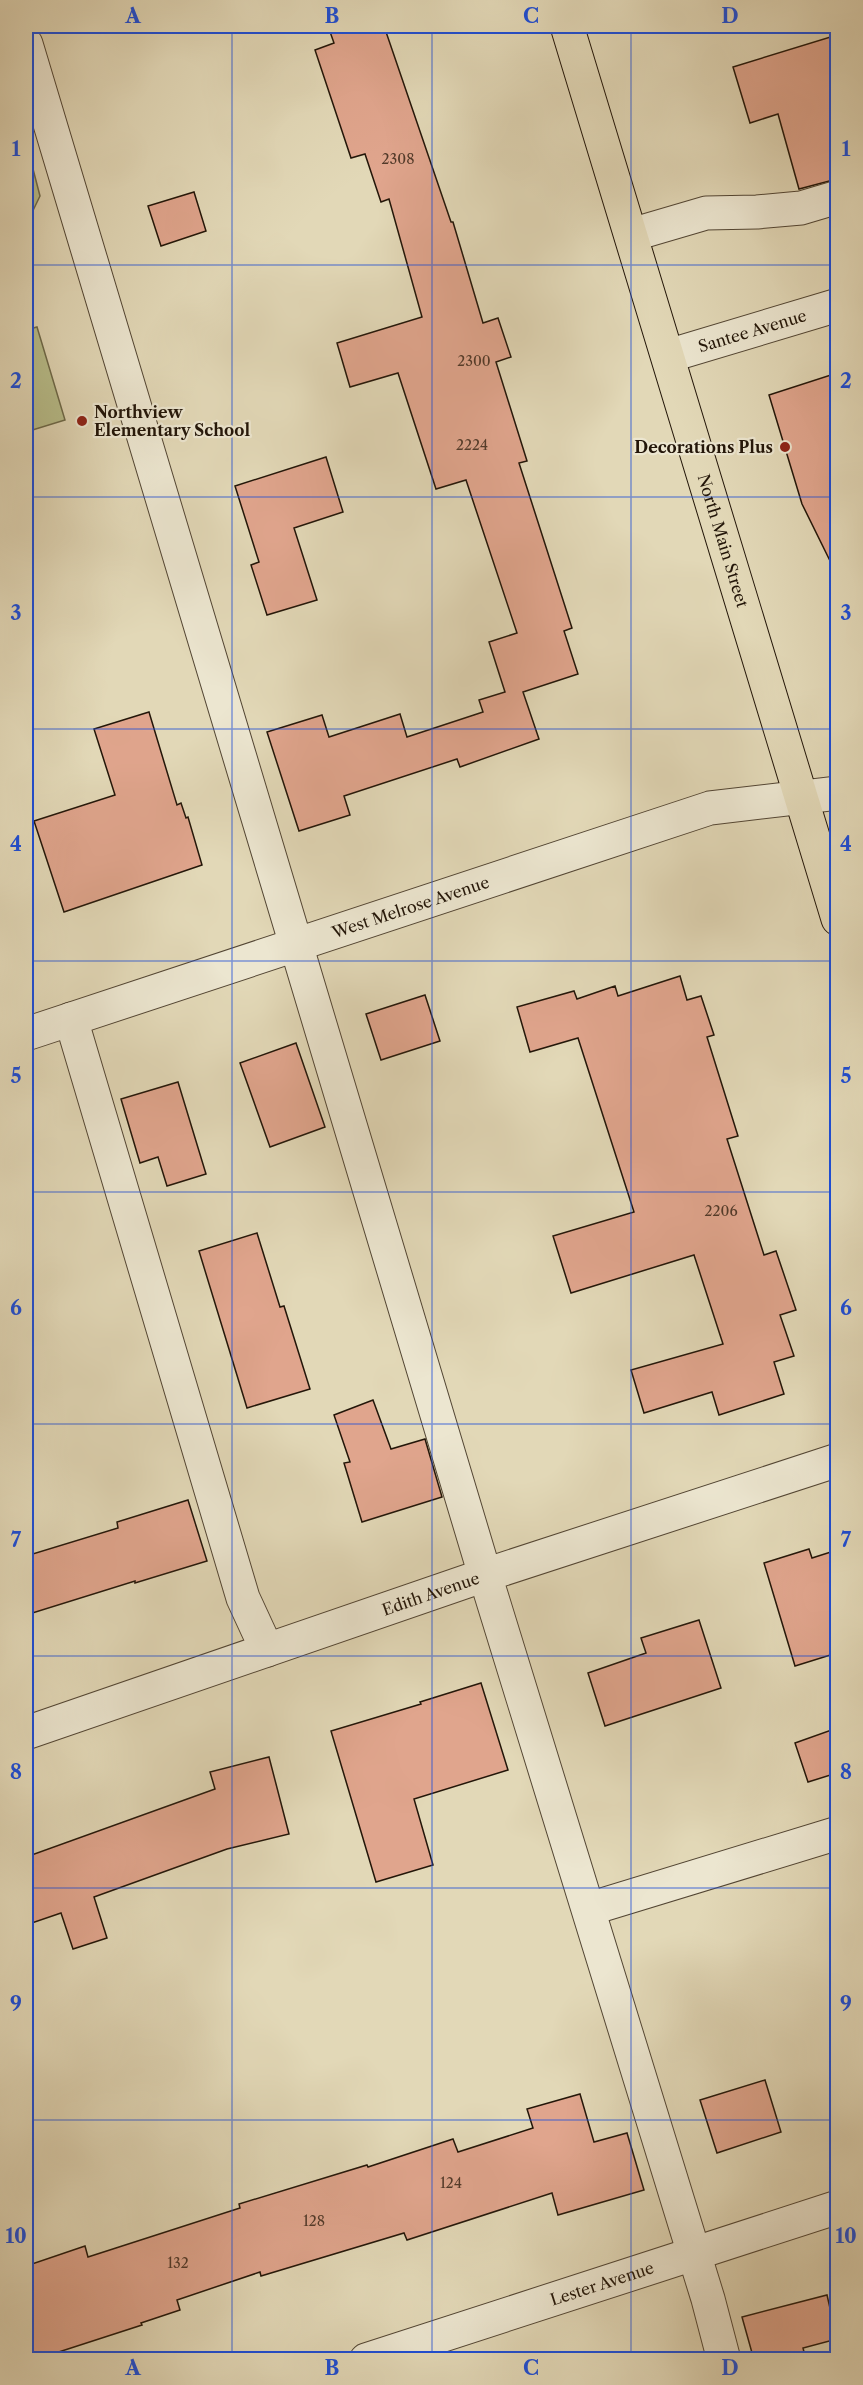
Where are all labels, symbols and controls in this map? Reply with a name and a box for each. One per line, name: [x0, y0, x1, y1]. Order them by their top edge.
text: A: [124, 4, 141, 28]
text: B: [325, 4, 340, 28]
text: C: [523, 4, 539, 28]
text: D: [721, 4, 739, 28]
text: 1: [12, 137, 21, 161]
text: 1: [842, 137, 851, 161]
house number: 2308: [382, 150, 414, 168]
street label: Santee Avenue: [696, 305, 809, 356]
house number: 2300: [457, 352, 491, 370]
text: 2: [10, 369, 22, 393]
text: 2: [840, 369, 852, 393]
place label: Northview Elementary School: [94, 402, 250, 440]
marker: Northview Elementary School: [75, 414, 89, 428]
house number: 2224: [456, 436, 488, 454]
place label: Decorations Plus: [634, 437, 773, 457]
marker: Decorations Plus: [778, 440, 792, 454]
street label: North Main Street: [694, 472, 753, 610]
text: 3: [10, 601, 22, 625]
text: 3: [840, 601, 852, 625]
text: 4: [10, 832, 22, 856]
text: 4: [840, 832, 852, 856]
street label: West Melrose Avenue: [328, 872, 492, 943]
text: 5: [10, 1064, 22, 1088]
text: 5: [840, 1064, 852, 1088]
house number: 2206: [704, 1202, 738, 1220]
text: 6: [10, 1296, 22, 1320]
text: 6: [840, 1296, 852, 1320]
text: 7: [11, 1528, 22, 1552]
text: 7: [841, 1528, 852, 1552]
street label: Edith Avenue: [379, 1568, 482, 1620]
text: 8: [10, 1760, 22, 1784]
text: 8: [840, 1760, 852, 1784]
text: 9: [10, 1992, 22, 2016]
text: 9: [840, 1992, 852, 2016]
house number: 124: [440, 2174, 462, 2192]
house number: 128: [303, 2212, 325, 2230]
text: 10: [5, 2224, 27, 2248]
text: 10: [835, 2224, 857, 2248]
house number: 132: [167, 2254, 189, 2272]
street label: Lester Avenue: [547, 2257, 656, 2310]
text: A: [124, 2356, 141, 2380]
text: B: [325, 2356, 340, 2380]
text: C: [523, 2356, 539, 2380]
text: D: [721, 2356, 739, 2380]

